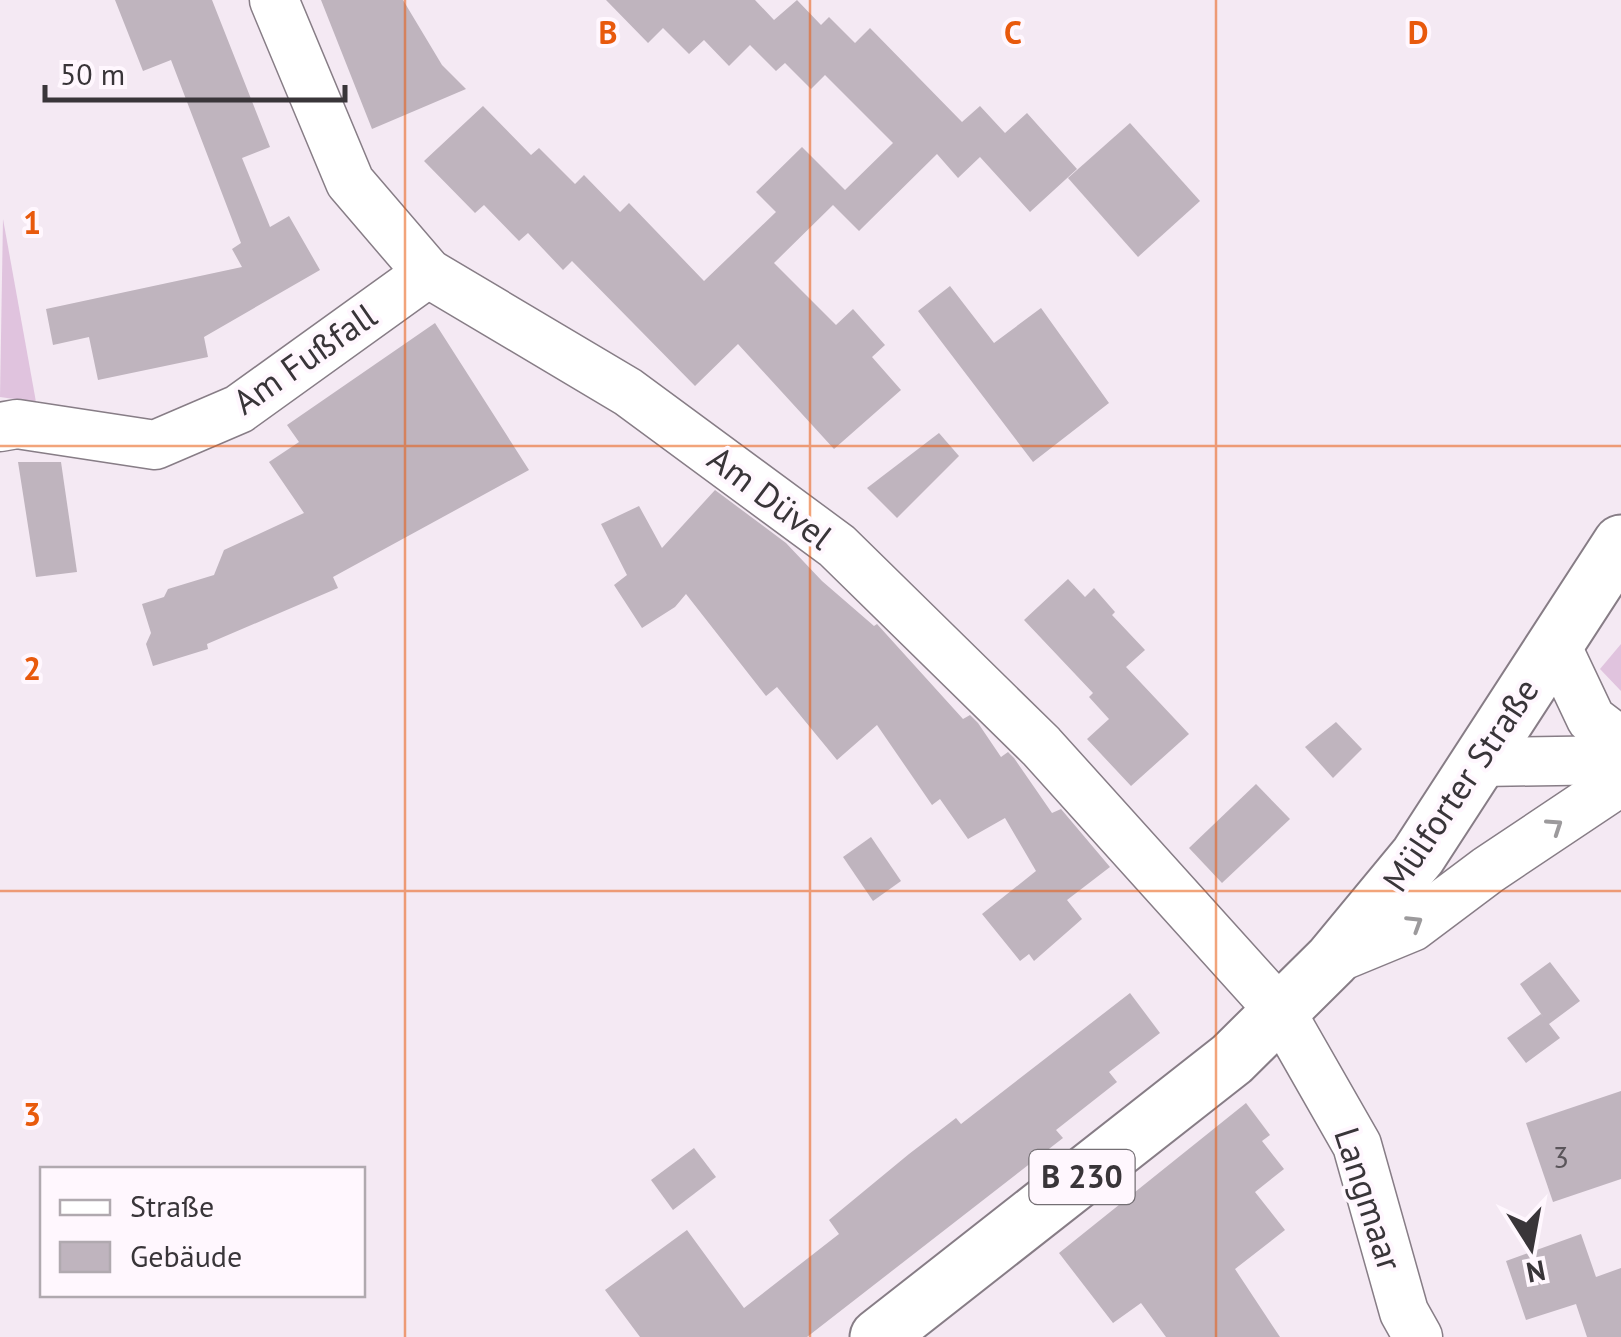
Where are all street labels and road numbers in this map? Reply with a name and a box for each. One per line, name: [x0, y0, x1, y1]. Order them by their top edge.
street label: Am Fußfall: [224, 292, 385, 424]
street label: Am Düvel: [699, 435, 842, 559]
street label: Mülforter Straße: [1372, 669, 1549, 900]
street label: Langmaar: [1324, 1121, 1414, 1276]
road number: B 230: [1030, 1150, 1134, 1204]

